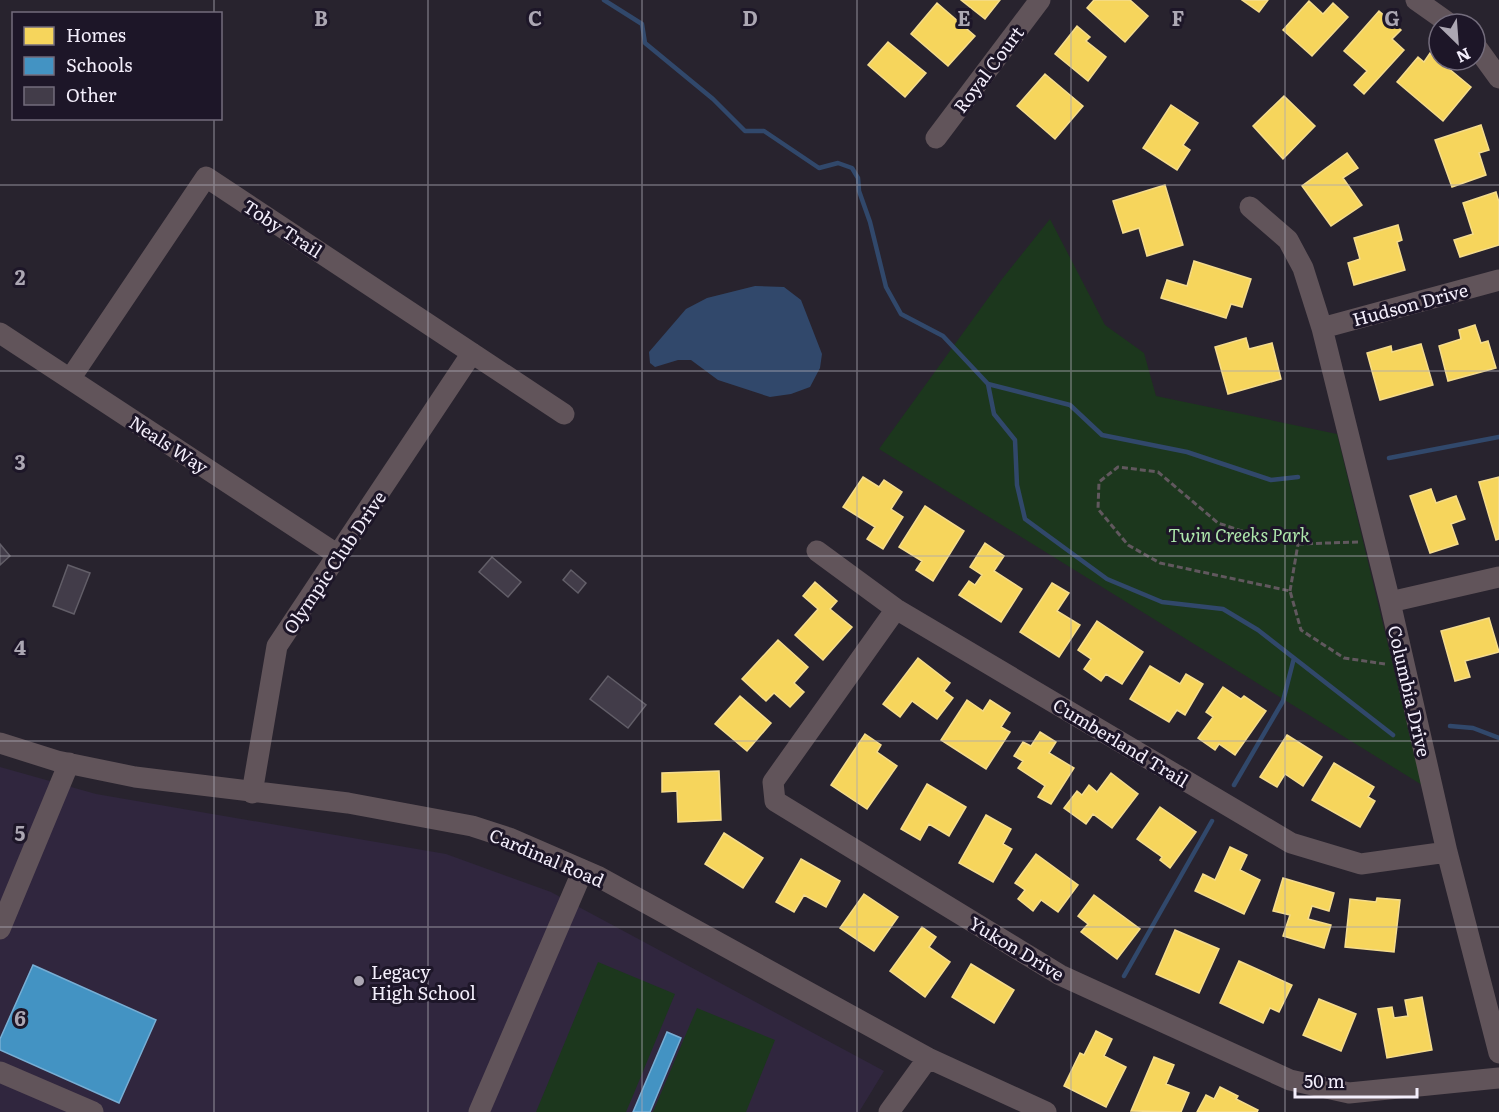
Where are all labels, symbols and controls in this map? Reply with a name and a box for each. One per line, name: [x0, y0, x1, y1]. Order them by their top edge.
text: B: [314, 2, 328, 32]
text: C: [528, 2, 542, 32]
text: D: [742, 2, 758, 32]
text: E: [957, 2, 971, 32]
text: F: [1172, 2, 1185, 32]
text: G: [1384, 2, 1400, 32]
legend: [12, 12, 222, 120]
north arrow: [1427, 12, 1487, 72]
street label: Royal Court: [946, 19, 1030, 118]
text: Homes: [66, 21, 126, 48]
text: N: [1453, 43, 1475, 70]
text: Schools: [66, 51, 132, 78]
text: Other: [66, 81, 117, 108]
street label: Toby Trail: [238, 192, 328, 264]
text: 2: [15, 261, 26, 291]
street label: Hudson Drive: [1349, 276, 1471, 332]
street label: Neals Way: [124, 408, 214, 480]
text: 3: [14, 446, 26, 476]
street label: Olympic Club Drive: [276, 485, 392, 639]
park label: Twin Creeks Park: [1168, 521, 1310, 548]
street label: Columbia Drive: [1382, 622, 1438, 760]
text: 4: [14, 631, 26, 661]
street label: Cumberland Trail: [1048, 691, 1194, 793]
text: 5: [15, 817, 26, 847]
street label: Cardinal Road: [485, 821, 609, 893]
street label: Yukon Drive: [964, 909, 1070, 987]
place label: Legacy High School: [371, 958, 476, 1006]
marker: Legacy High School: [352, 974, 366, 988]
text: 6: [14, 1002, 26, 1032]
scale bar: [1295, 1061, 1416, 1099]
text: 50 m: [1304, 1067, 1345, 1094]

